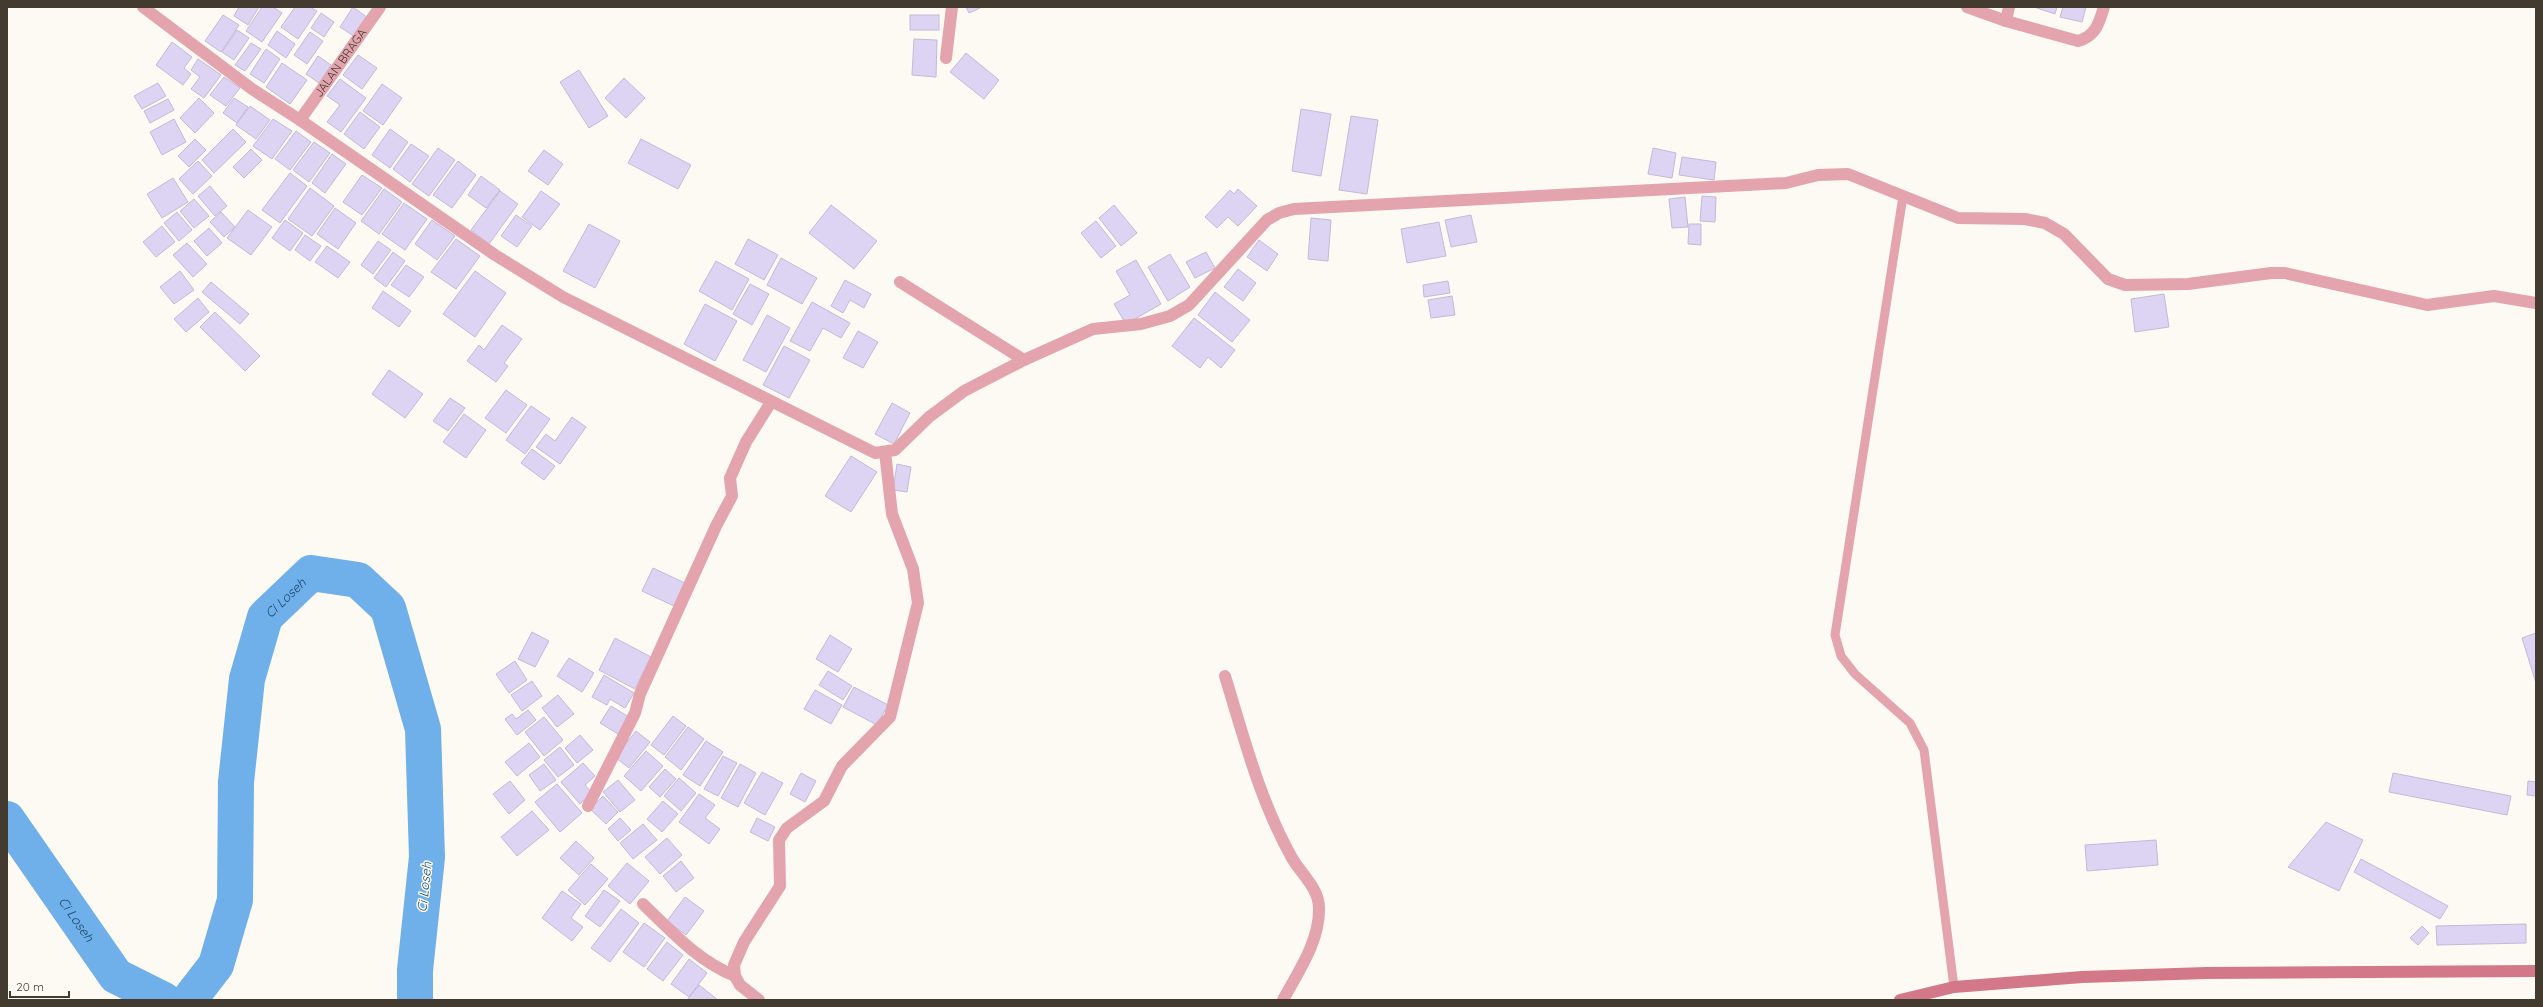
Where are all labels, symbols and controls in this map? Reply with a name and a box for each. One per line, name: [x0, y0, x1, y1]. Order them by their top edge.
street label: JALAN BRAGA: [311, 25, 370, 100]
water label: Ci Loseh: [261, 574, 309, 621]
water label: Ci Loseh: [413, 860, 435, 913]
water label: Ci Loseh: [56, 894, 98, 945]
scale bar: [10, 973, 69, 999]
text: 20 m: [16, 979, 44, 994]

